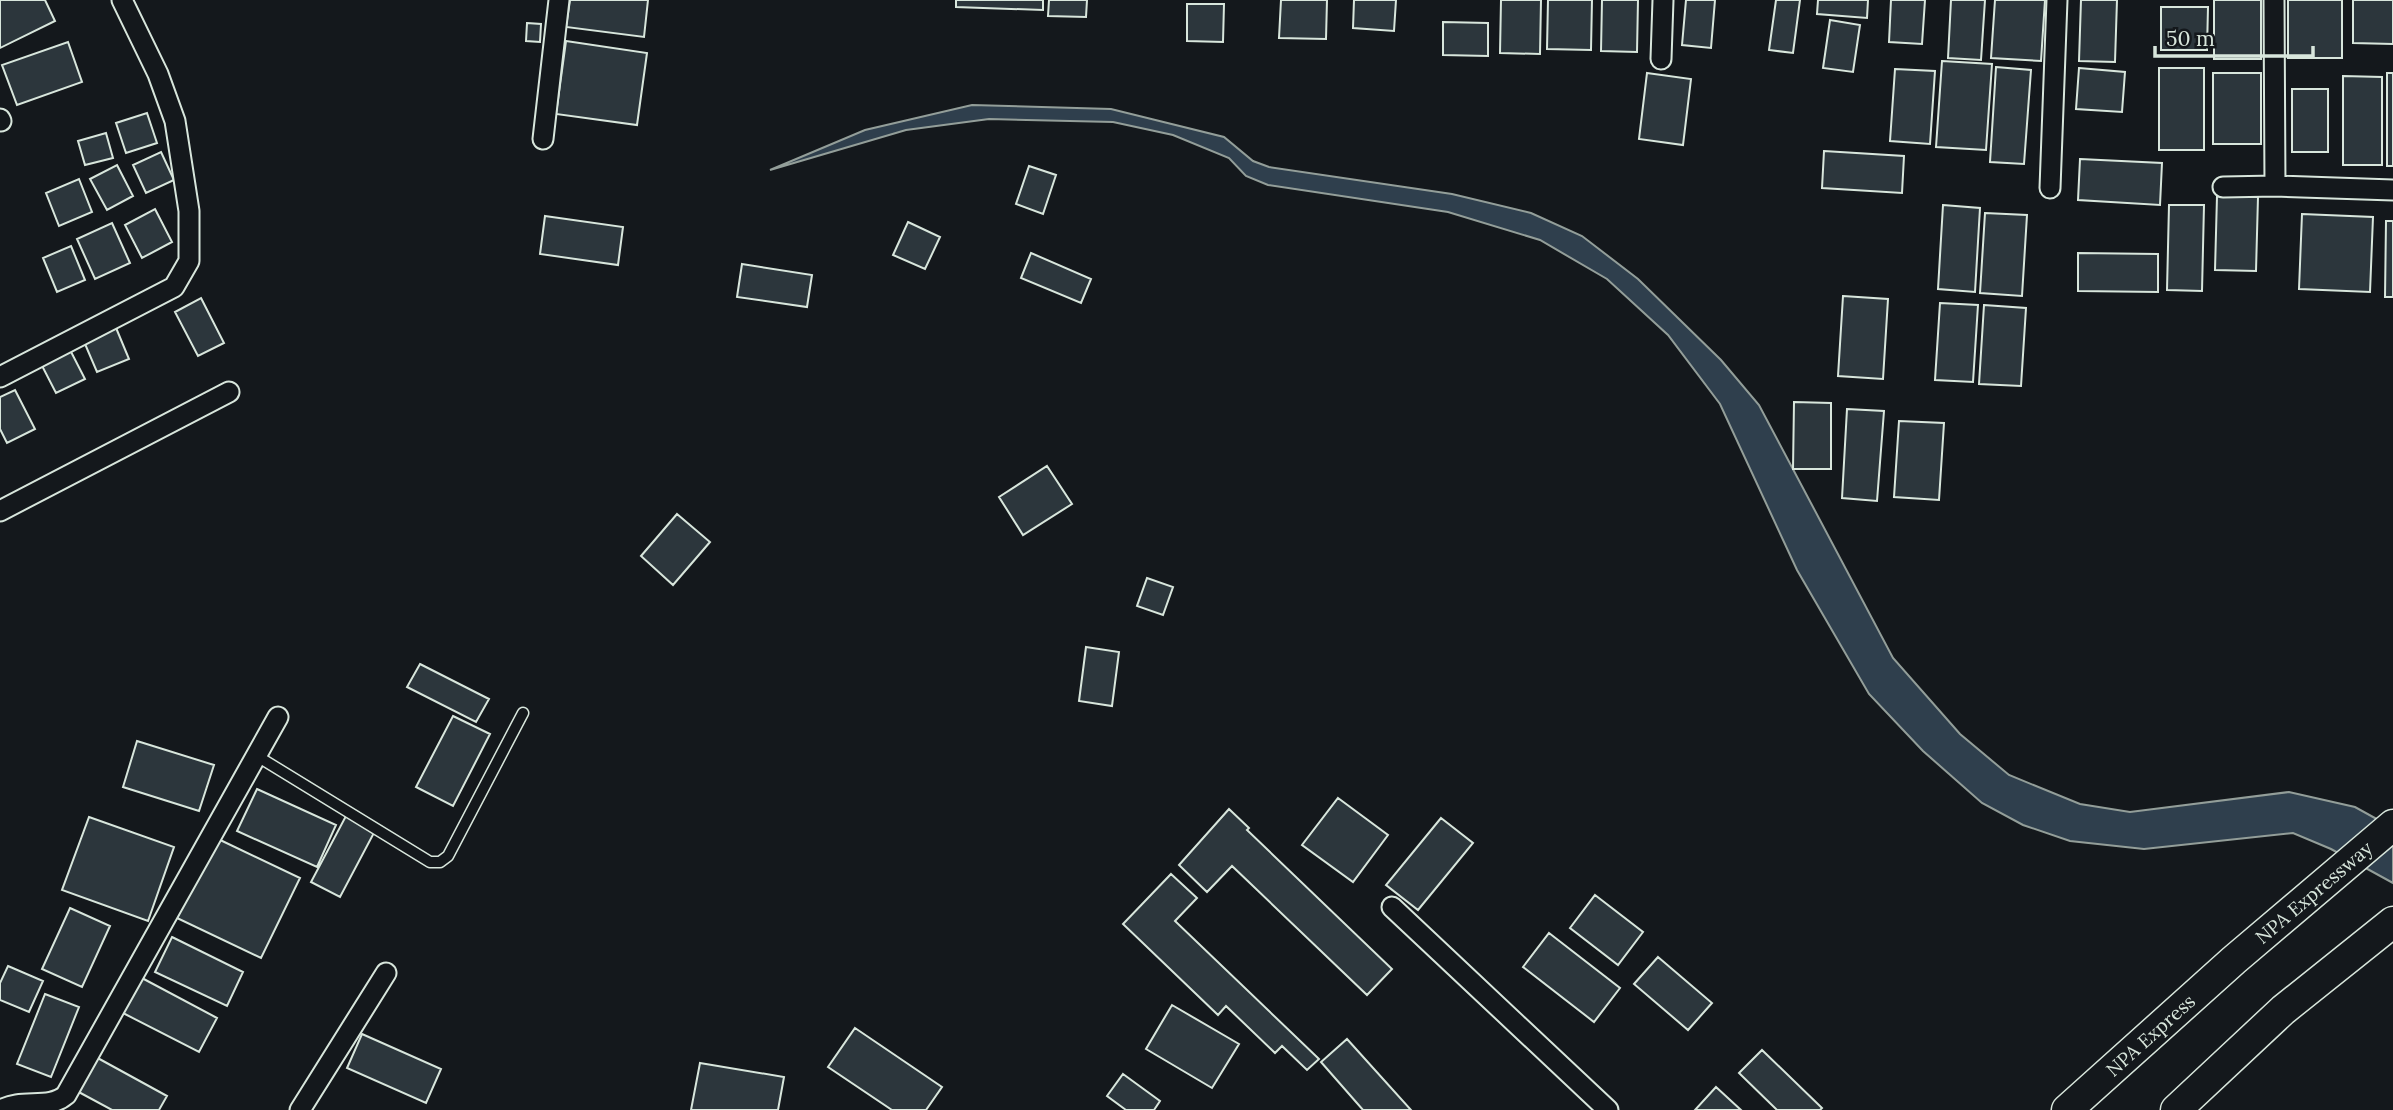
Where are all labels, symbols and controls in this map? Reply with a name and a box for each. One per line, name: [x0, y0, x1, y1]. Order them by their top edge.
scale bar: [2155, 14, 2312, 58]
text: 50 m: [2166, 25, 2215, 52]
street label: NPA Expressway: [2250, 836, 2377, 949]
street label: NPA Express: [2101, 989, 2200, 1081]

